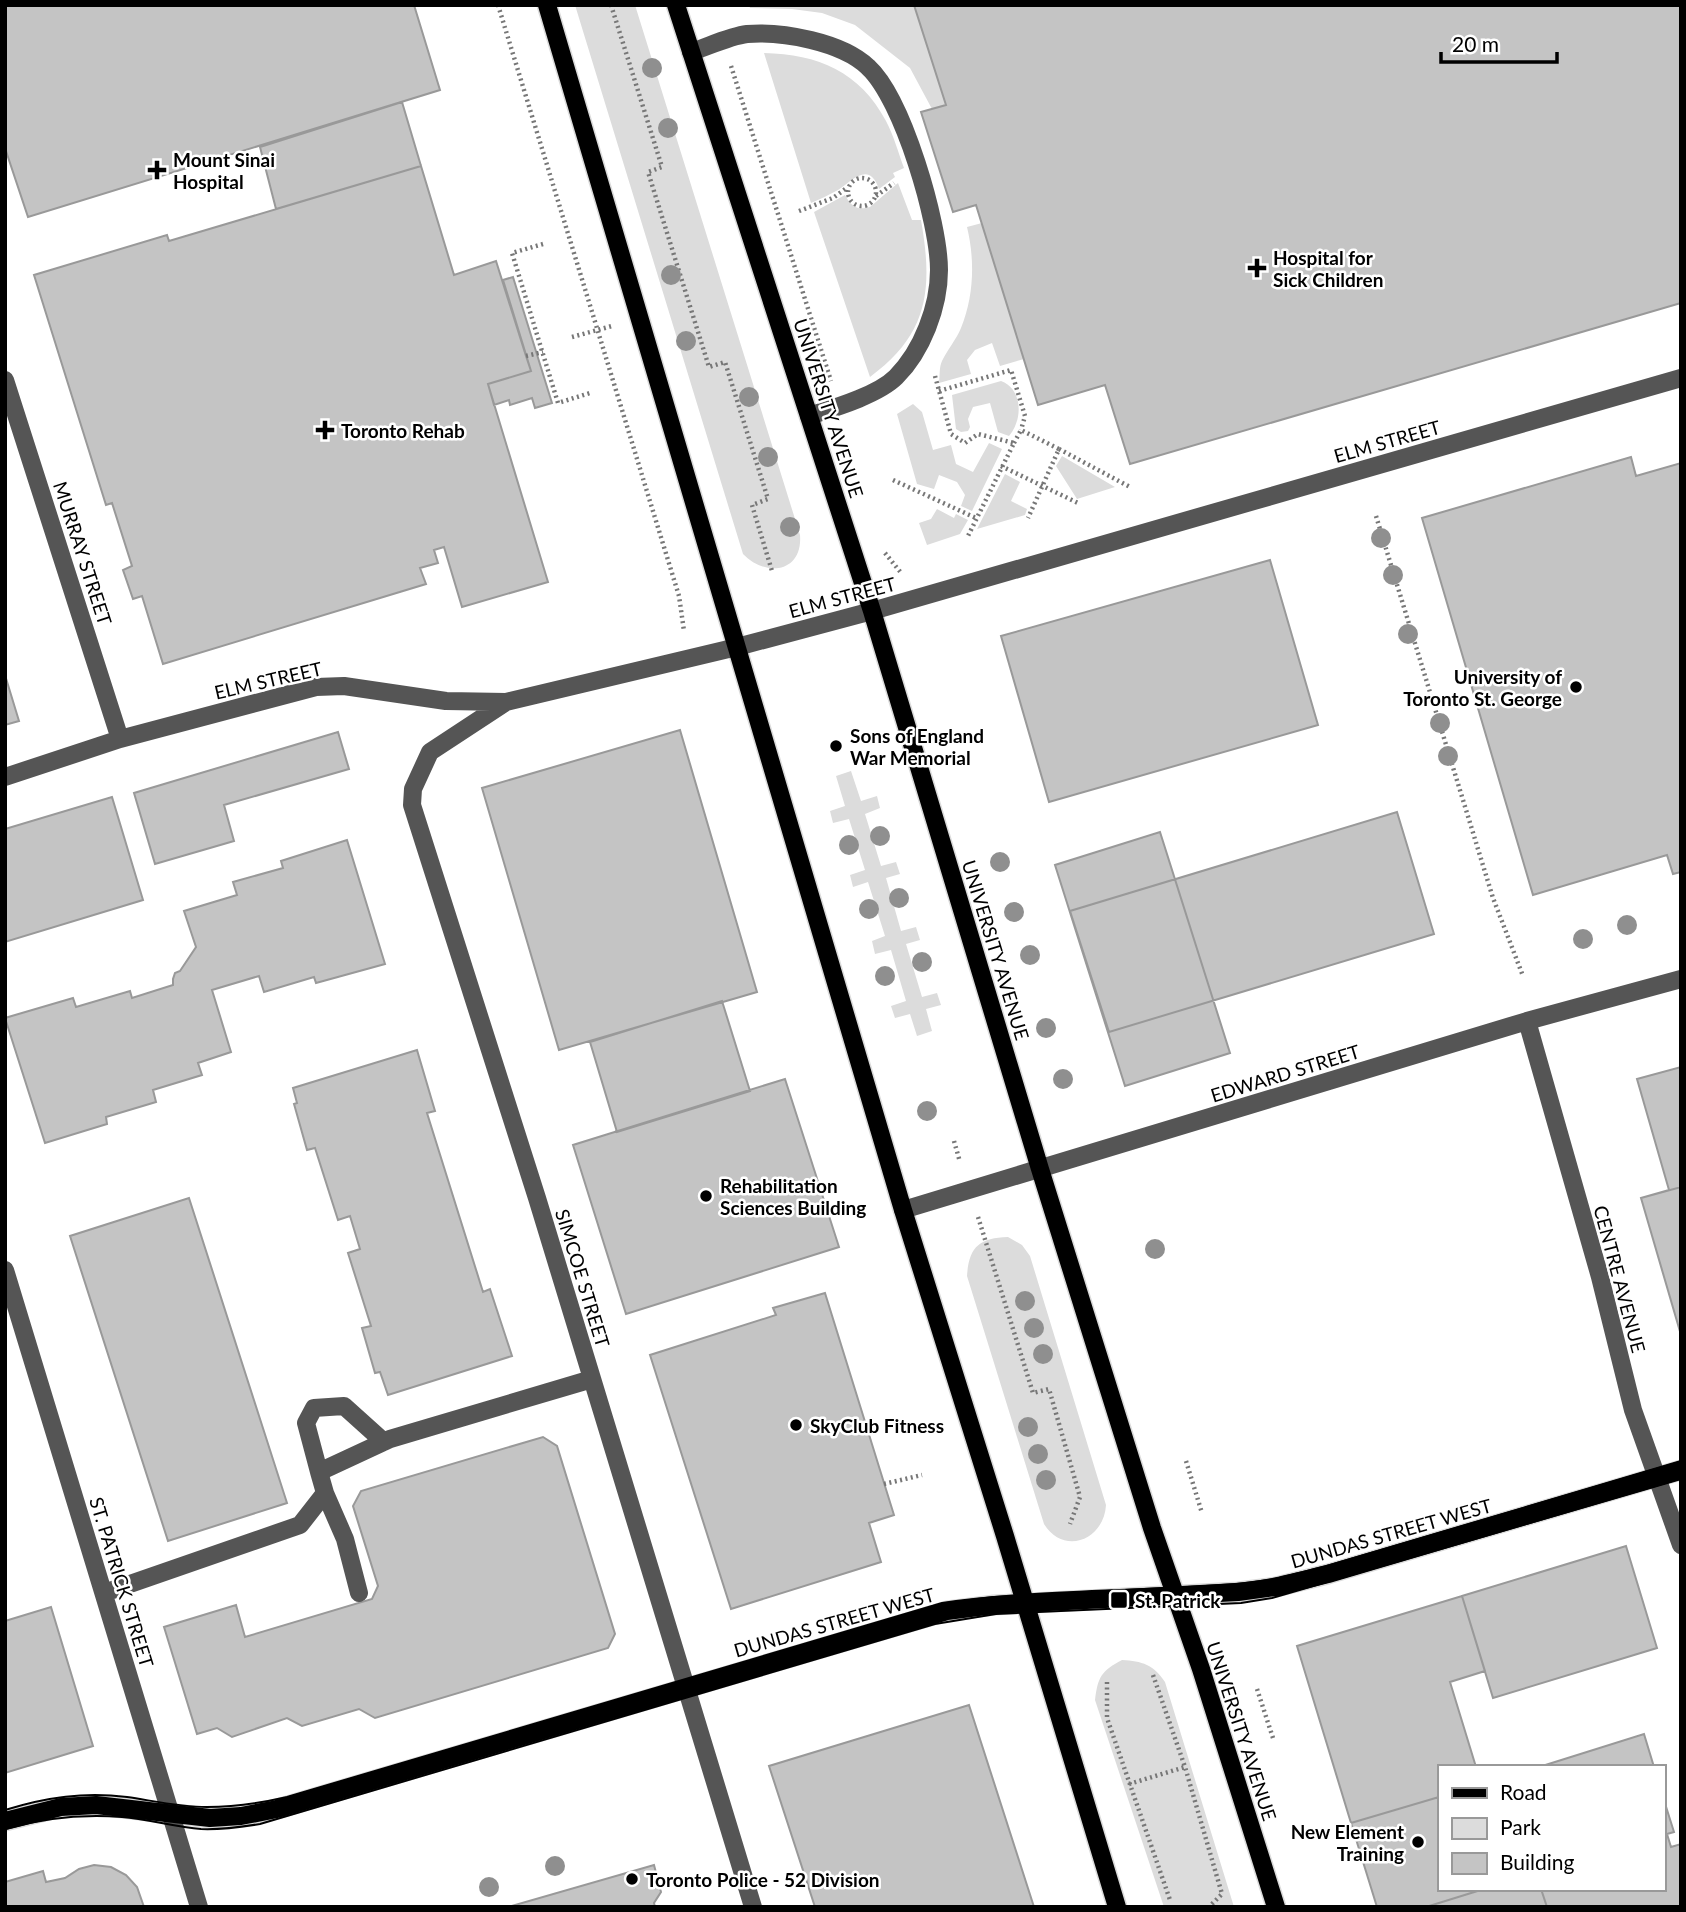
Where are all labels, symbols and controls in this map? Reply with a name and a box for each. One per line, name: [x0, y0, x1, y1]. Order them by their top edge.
scale bar: [1441, 21, 1556, 65]
text: 20 m: [1452, 31, 1499, 56]
place label: Mount Sinai Hospital: [173, 148, 275, 193]
marker: Mount Sinai Hospital: [147, 160, 167, 180]
place label: Hospital for Sick Children: [1273, 246, 1383, 291]
marker: Hospital for Sick Children: [1247, 258, 1267, 278]
street label: UNIVERSITY AVENUE: [789, 316, 869, 500]
street label: ELM STREET: [1331, 415, 1443, 467]
place label: Toronto Rehab: [341, 419, 465, 442]
marker: Toronto Rehab: [315, 420, 335, 440]
street label: MURRAY STREET: [49, 478, 117, 628]
street label: ELM STREET: [786, 572, 898, 622]
street label: ELM STREET: [212, 656, 324, 704]
place label: University of Toronto St. George: [1403, 665, 1562, 710]
marker: University of Toronto St. George: [1568, 679, 1584, 695]
place label: Sons of England War Memorial: [850, 724, 984, 769]
marker: Sons of England War Memorial: [828, 738, 844, 754]
street label: UNIVERSITY AVENUE: [958, 857, 1034, 1043]
street label: EDWARD STREET: [1208, 1039, 1362, 1107]
place label: Rehabilitation Sciences Building: [720, 1174, 866, 1219]
marker: Rehabilitation Sciences Building: [698, 1188, 714, 1204]
street label: CENTRE AVENUE: [1589, 1203, 1651, 1355]
street label: SIMCOE STREET: [551, 1206, 615, 1350]
place label: SkyClub Fitness: [810, 1414, 944, 1437]
marker: SkyClub Fitness: [788, 1417, 804, 1433]
street label: DUNDAS STREET WEST: [1288, 1493, 1494, 1573]
street label: ST. PATRICK STREET: [85, 1494, 159, 1670]
street label: DUNDAS STREET WEST: [731, 1582, 937, 1662]
place label: St. Patrick: [1135, 1589, 1221, 1612]
marker: St. Patrick: [1109, 1590, 1129, 1610]
street label: UNIVERSITY AVENUE: [1202, 1639, 1282, 1823]
legend: [1438, 1765, 1665, 1891]
text: Road: [1500, 1779, 1547, 1804]
text: Park: [1500, 1814, 1541, 1839]
place label: New Element Training: [1291, 1820, 1404, 1865]
marker: New Element Training: [1410, 1834, 1426, 1850]
text: Building: [1500, 1849, 1575, 1874]
place label: Toronto Police - 52 Division: [646, 1868, 880, 1891]
marker: Toronto Police - 52 Division: [624, 1871, 640, 1887]

